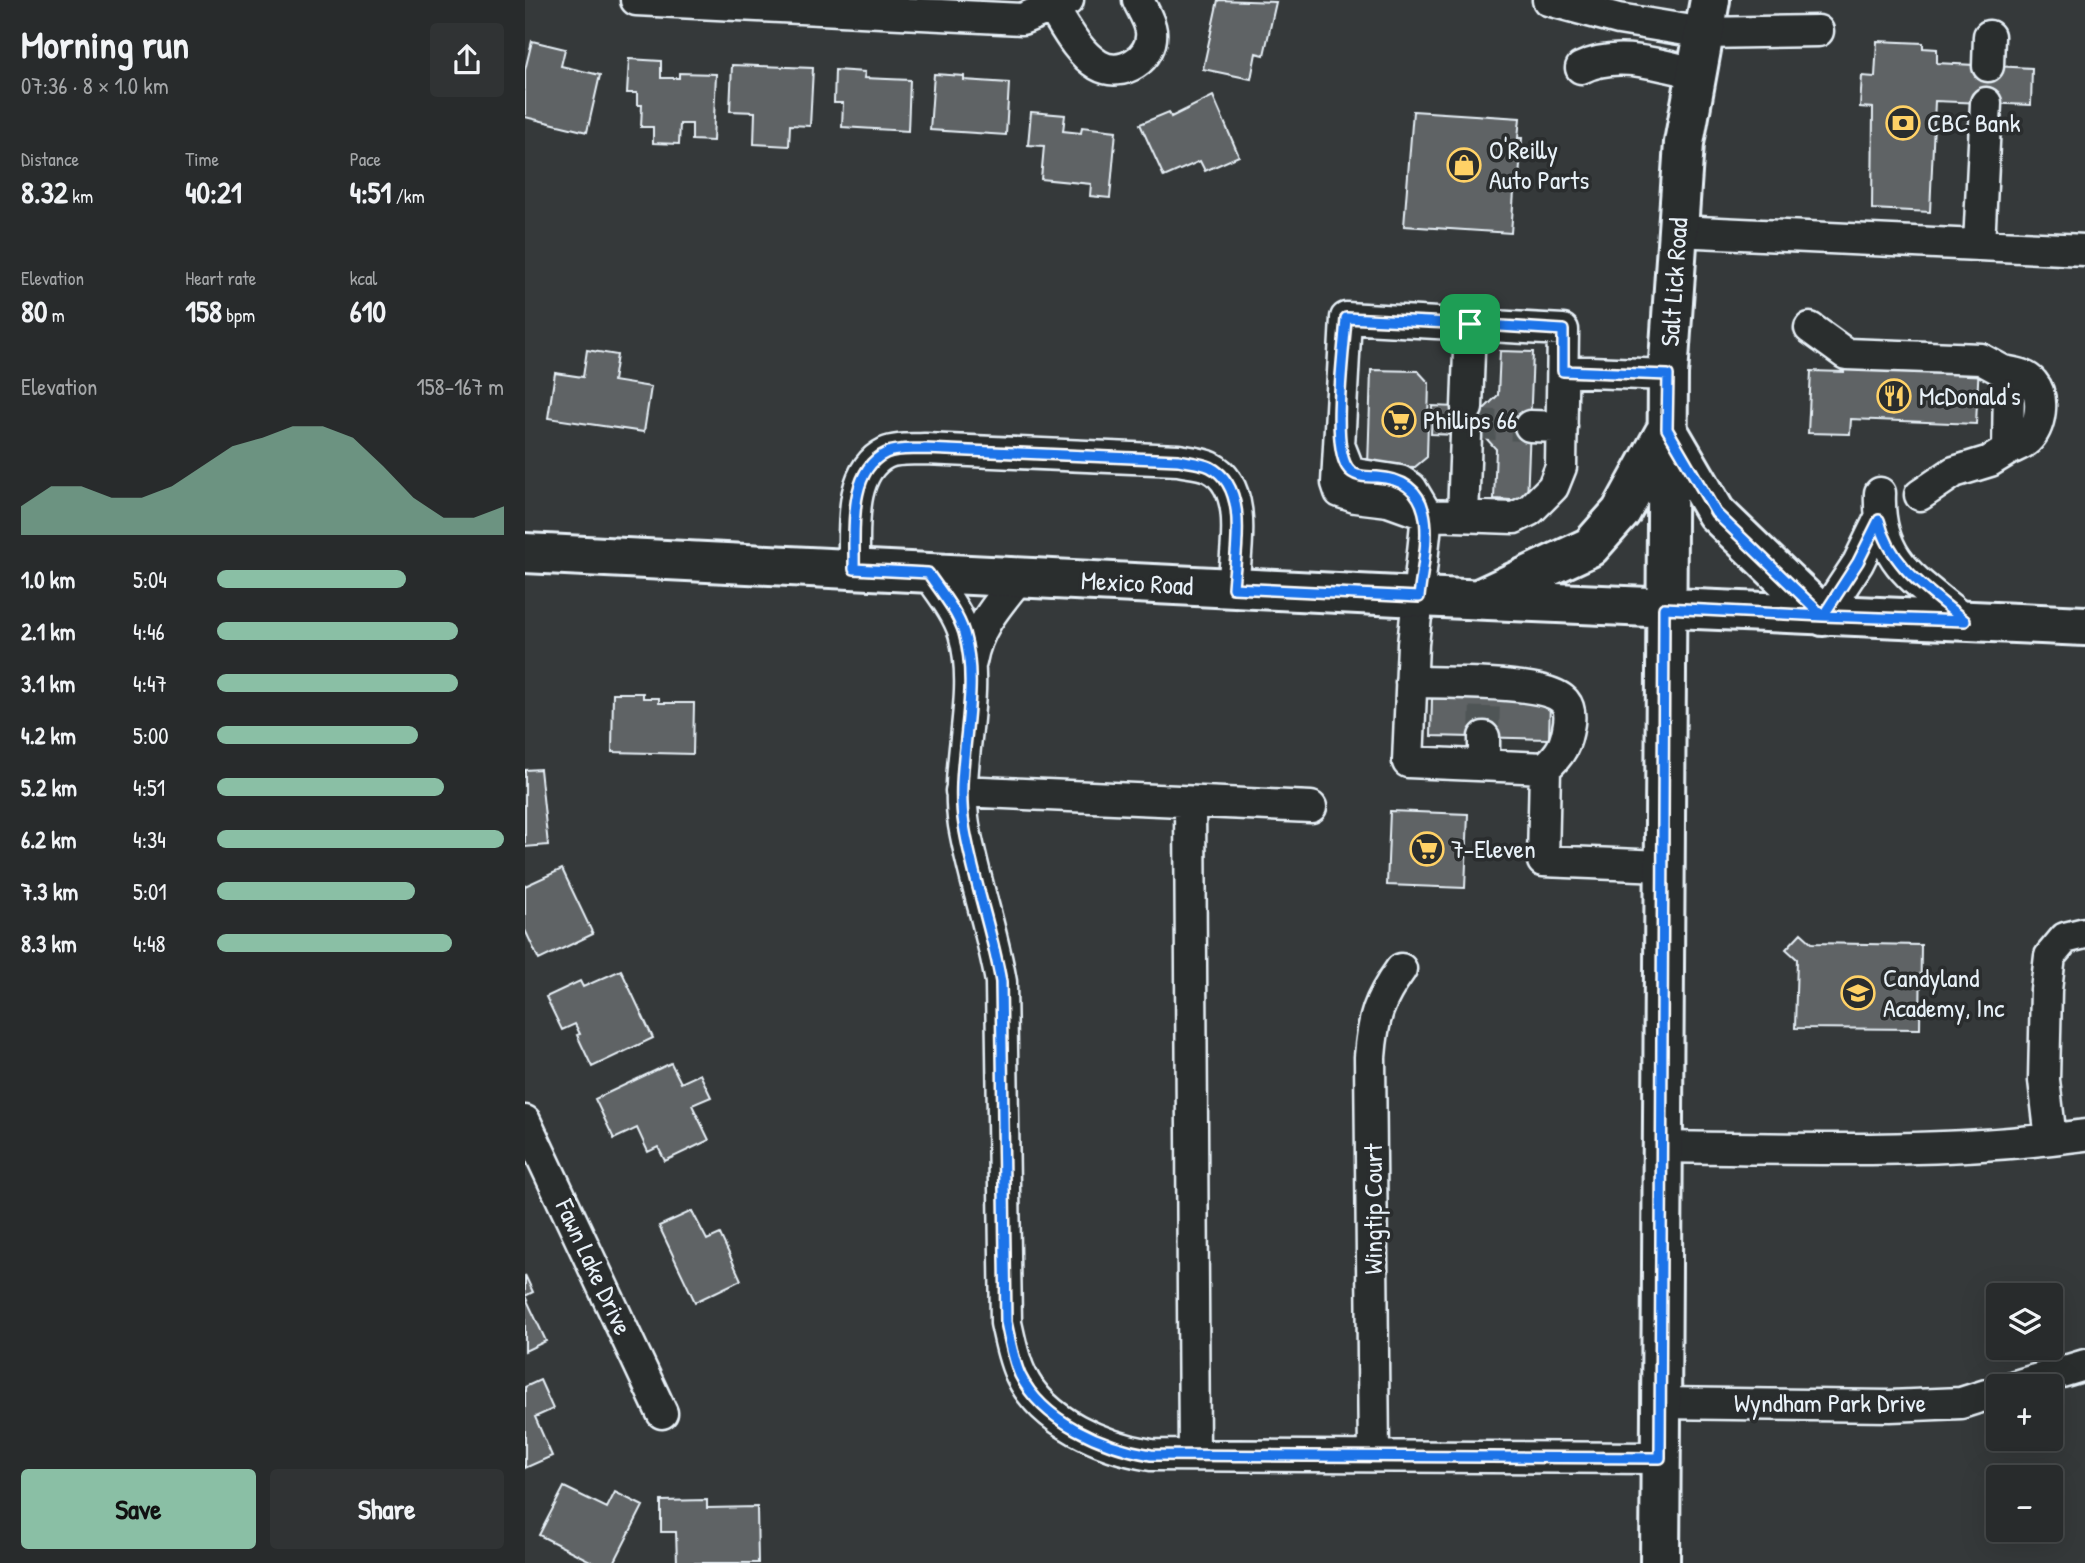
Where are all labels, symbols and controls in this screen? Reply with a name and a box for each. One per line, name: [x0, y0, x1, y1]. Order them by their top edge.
text: Morning run: [21, 18, 189, 70]
button: share: [430, 23, 504, 97]
text: 07:36 · 8 × 1.0 km: [21, 70, 169, 101]
bank icon: CBC Bank: [1884, 104, 1922, 142]
place label: CBC Bank: [1927, 105, 2021, 140]
place label: O'Reilly Auto Parts: [1489, 132, 1589, 197]
text: Distance: [21, 146, 79, 172]
text: Time: [185, 146, 219, 172]
text: Pace: [350, 146, 381, 172]
shop icon: O'Reilly Auto Parts: [1445, 146, 1483, 184]
text: 8.32: [21, 172, 68, 212]
text: 40:21: [185, 172, 242, 212]
text: 4:51: [350, 172, 391, 212]
text: km: [68, 183, 93, 209]
text: /km: [391, 183, 425, 209]
street label: Salt Lick Road: [1652, 216, 1695, 347]
text: Elevation: [21, 265, 84, 291]
text: Heart rate: [185, 265, 256, 291]
text: kcal: [350, 265, 377, 291]
text: 80: [21, 291, 47, 331]
text: 158: [185, 291, 222, 331]
text: 610: [350, 291, 386, 331]
pin: [1440, 294, 1500, 354]
text: m: [47, 302, 65, 328]
text: bpm: [222, 302, 255, 328]
icon: arrive: [1451, 305, 1489, 343]
text: Elevation: [21, 371, 97, 402]
text: 158–167 m: [416, 371, 504, 402]
restaurant icon: McDonald's: [1875, 377, 1913, 415]
place label: McDonald's: [1919, 378, 2021, 413]
supermarket icon: Phillips 66: [1380, 401, 1418, 439]
place label: Phillips 66: [1423, 402, 1517, 437]
street label: Mexico Road: [1080, 562, 1194, 603]
text: 1.0 km: [21, 564, 75, 595]
text: 5:04: [133, 564, 167, 595]
text: 2.1 km: [21, 616, 76, 647]
text: 4:46: [133, 616, 165, 647]
text: 3.1 km: [21, 668, 75, 699]
text: 4:47: [133, 668, 167, 699]
text: 4.2 km: [21, 720, 76, 751]
text: 5:00: [133, 720, 169, 751]
text: 5.2 km: [21, 772, 77, 803]
text: 4:51: [133, 772, 165, 803]
text: 6.2 km: [21, 824, 76, 855]
text: 4:34: [133, 824, 166, 855]
supermarket icon: 7-Eleven: [1408, 830, 1446, 868]
place label: 7-Eleven: [1451, 831, 1536, 866]
text: 7.3 km: [21, 876, 78, 907]
text: 5:01: [133, 876, 167, 907]
text: 8.3 km: [21, 928, 77, 959]
text: 4:48: [133, 928, 166, 959]
place label: Candyland Academy, Inc: [1883, 960, 2004, 1025]
school or university icon: Candyland Academy, Inc: [1839, 974, 1877, 1012]
street label: Wingtip Court: [1355, 1142, 1390, 1275]
street label: Fawn Lake Drive: [547, 1192, 641, 1340]
map controls: [1986, 1283, 2063, 1542]
button: layers: [1986, 1283, 2063, 1360]
button: +: [1986, 1374, 2063, 1451]
street label: Wyndham Park Drive: [1734, 1385, 1926, 1420]
button: −: [1986, 1465, 2063, 1542]
button: Save: [21, 1469, 256, 1549]
button: Share: [270, 1469, 504, 1549]

